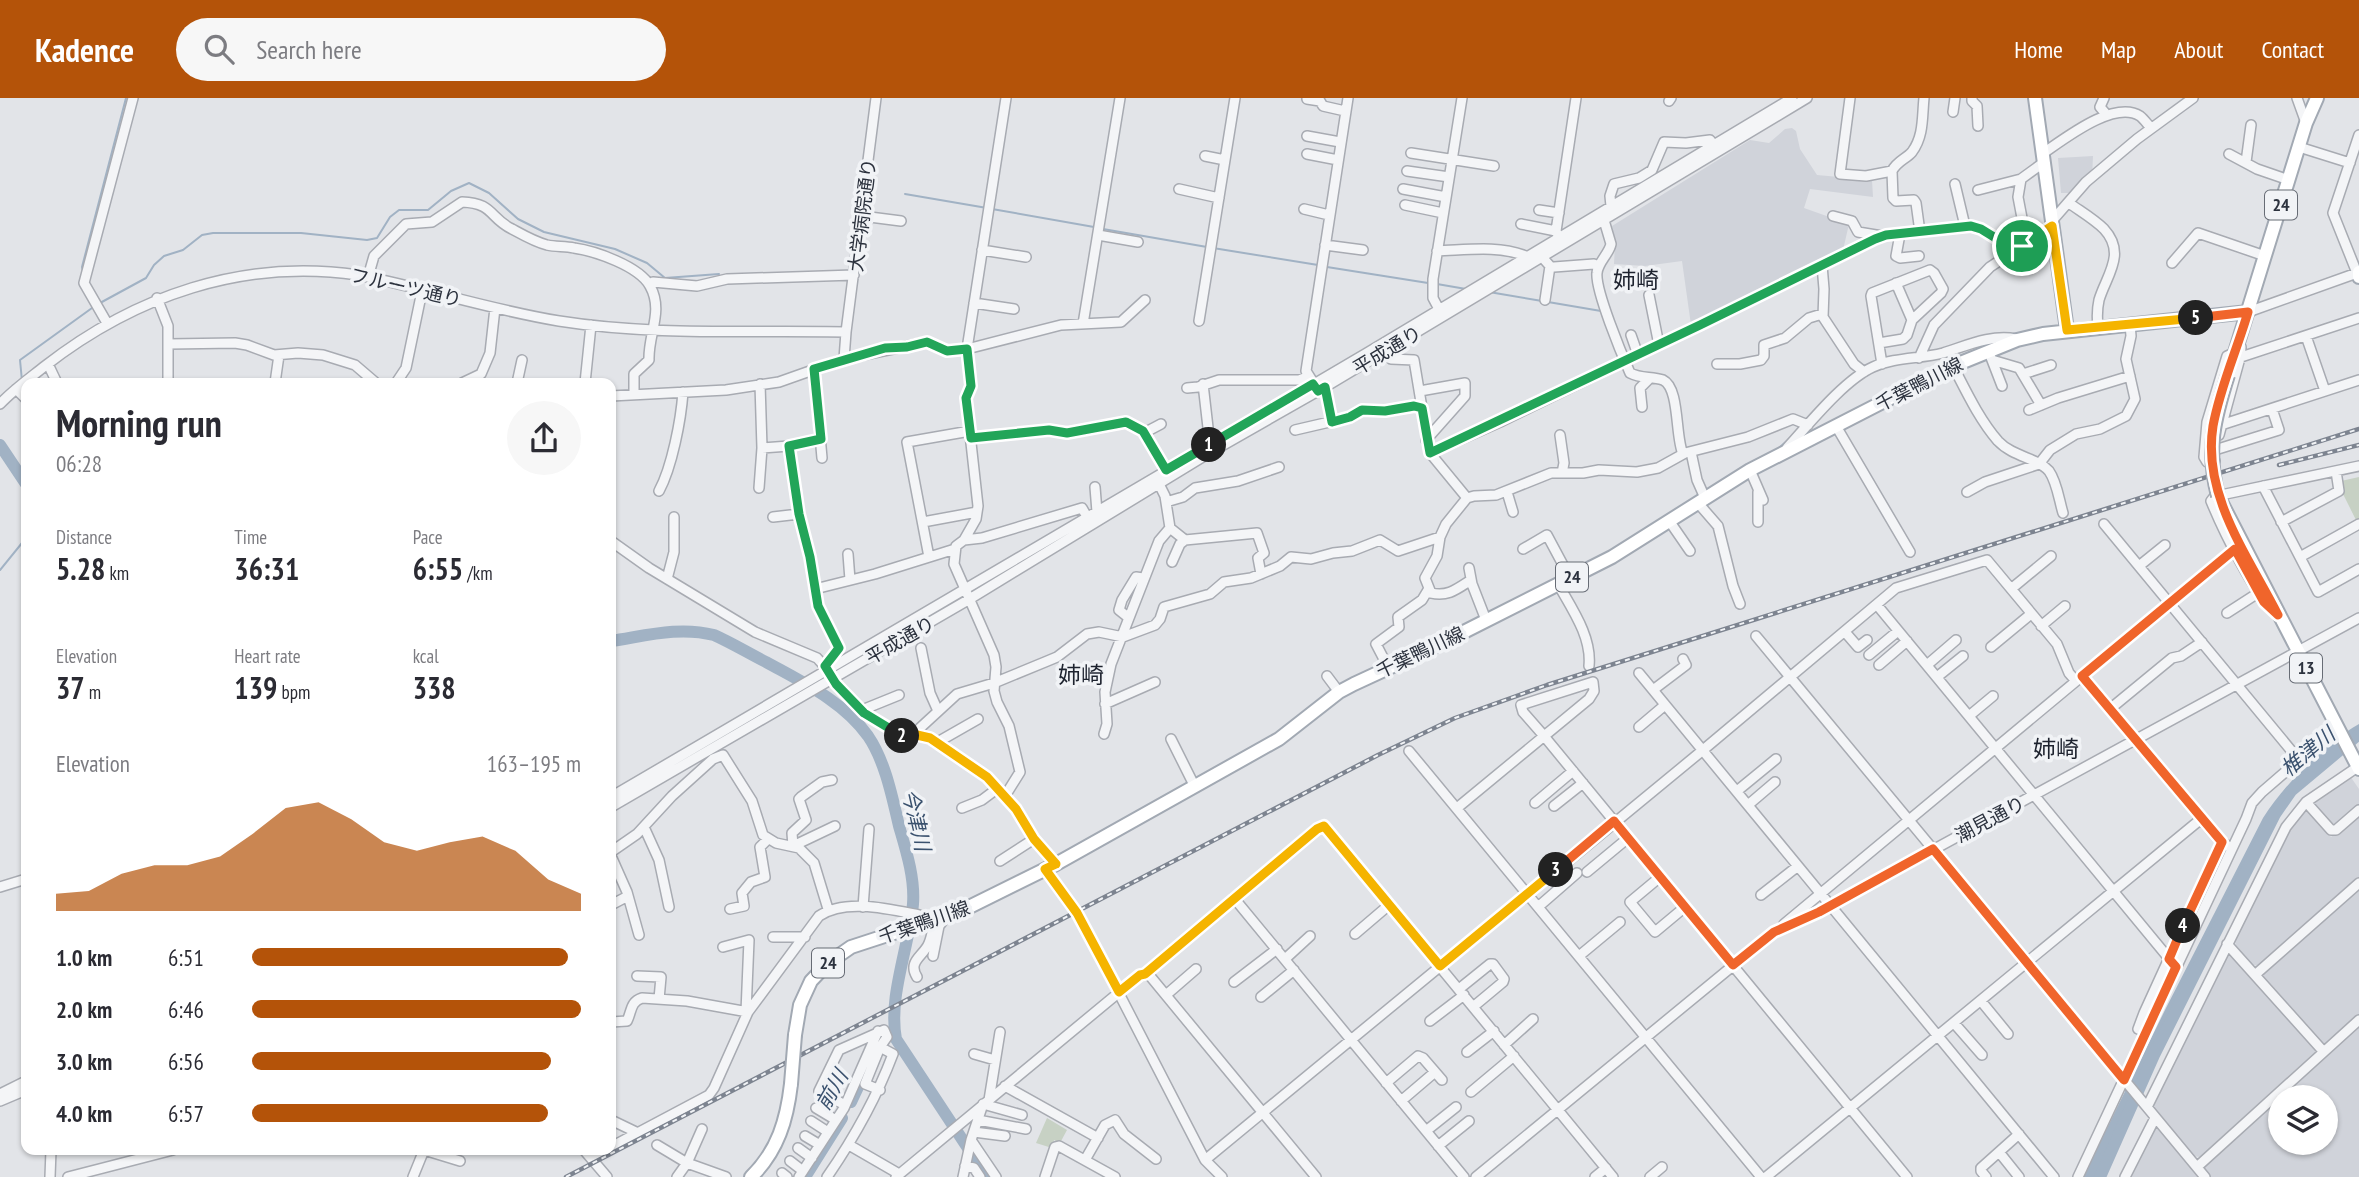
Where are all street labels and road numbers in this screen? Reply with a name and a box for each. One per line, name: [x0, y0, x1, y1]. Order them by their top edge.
street label: 大学病院通り: [843, 157, 881, 273]
road number: 24: [2265, 190, 2297, 220]
street label: フルーツ通り: [348, 263, 464, 311]
street label: 平成通り: [1348, 320, 1426, 380]
street label: 千葉鴨川線: [1871, 352, 1967, 416]
road number: 24: [1556, 562, 1588, 592]
street label: 平成通り: [861, 611, 939, 669]
street label: 千葉鴨川線: [1372, 621, 1468, 683]
road number: 13: [2290, 654, 2322, 682]
street label: 潮見通り: [1951, 791, 2029, 847]
street label: 千葉鴨川線: [875, 895, 973, 949]
road number: 24: [812, 948, 844, 978]

